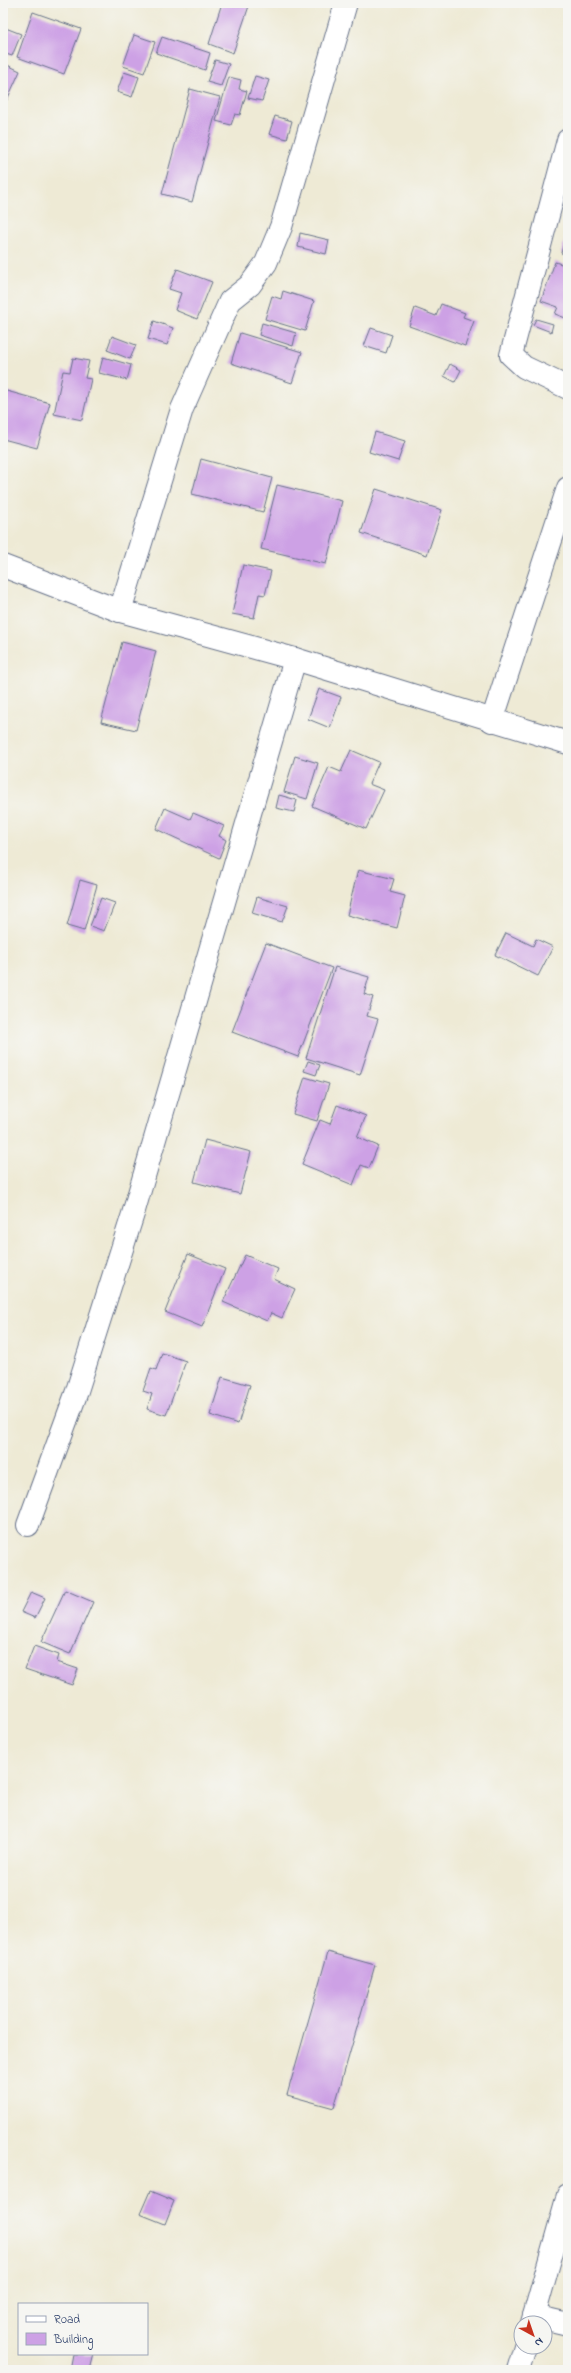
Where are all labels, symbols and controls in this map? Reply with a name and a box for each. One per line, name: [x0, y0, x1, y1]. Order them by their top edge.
legend: [18, 2303, 148, 2355]
text: Road: [54, 2311, 80, 2329]
north arrow: [513, 2315, 553, 2355]
text: Building: [53, 2331, 93, 2350]
text: N: [531, 2333, 547, 2350]

